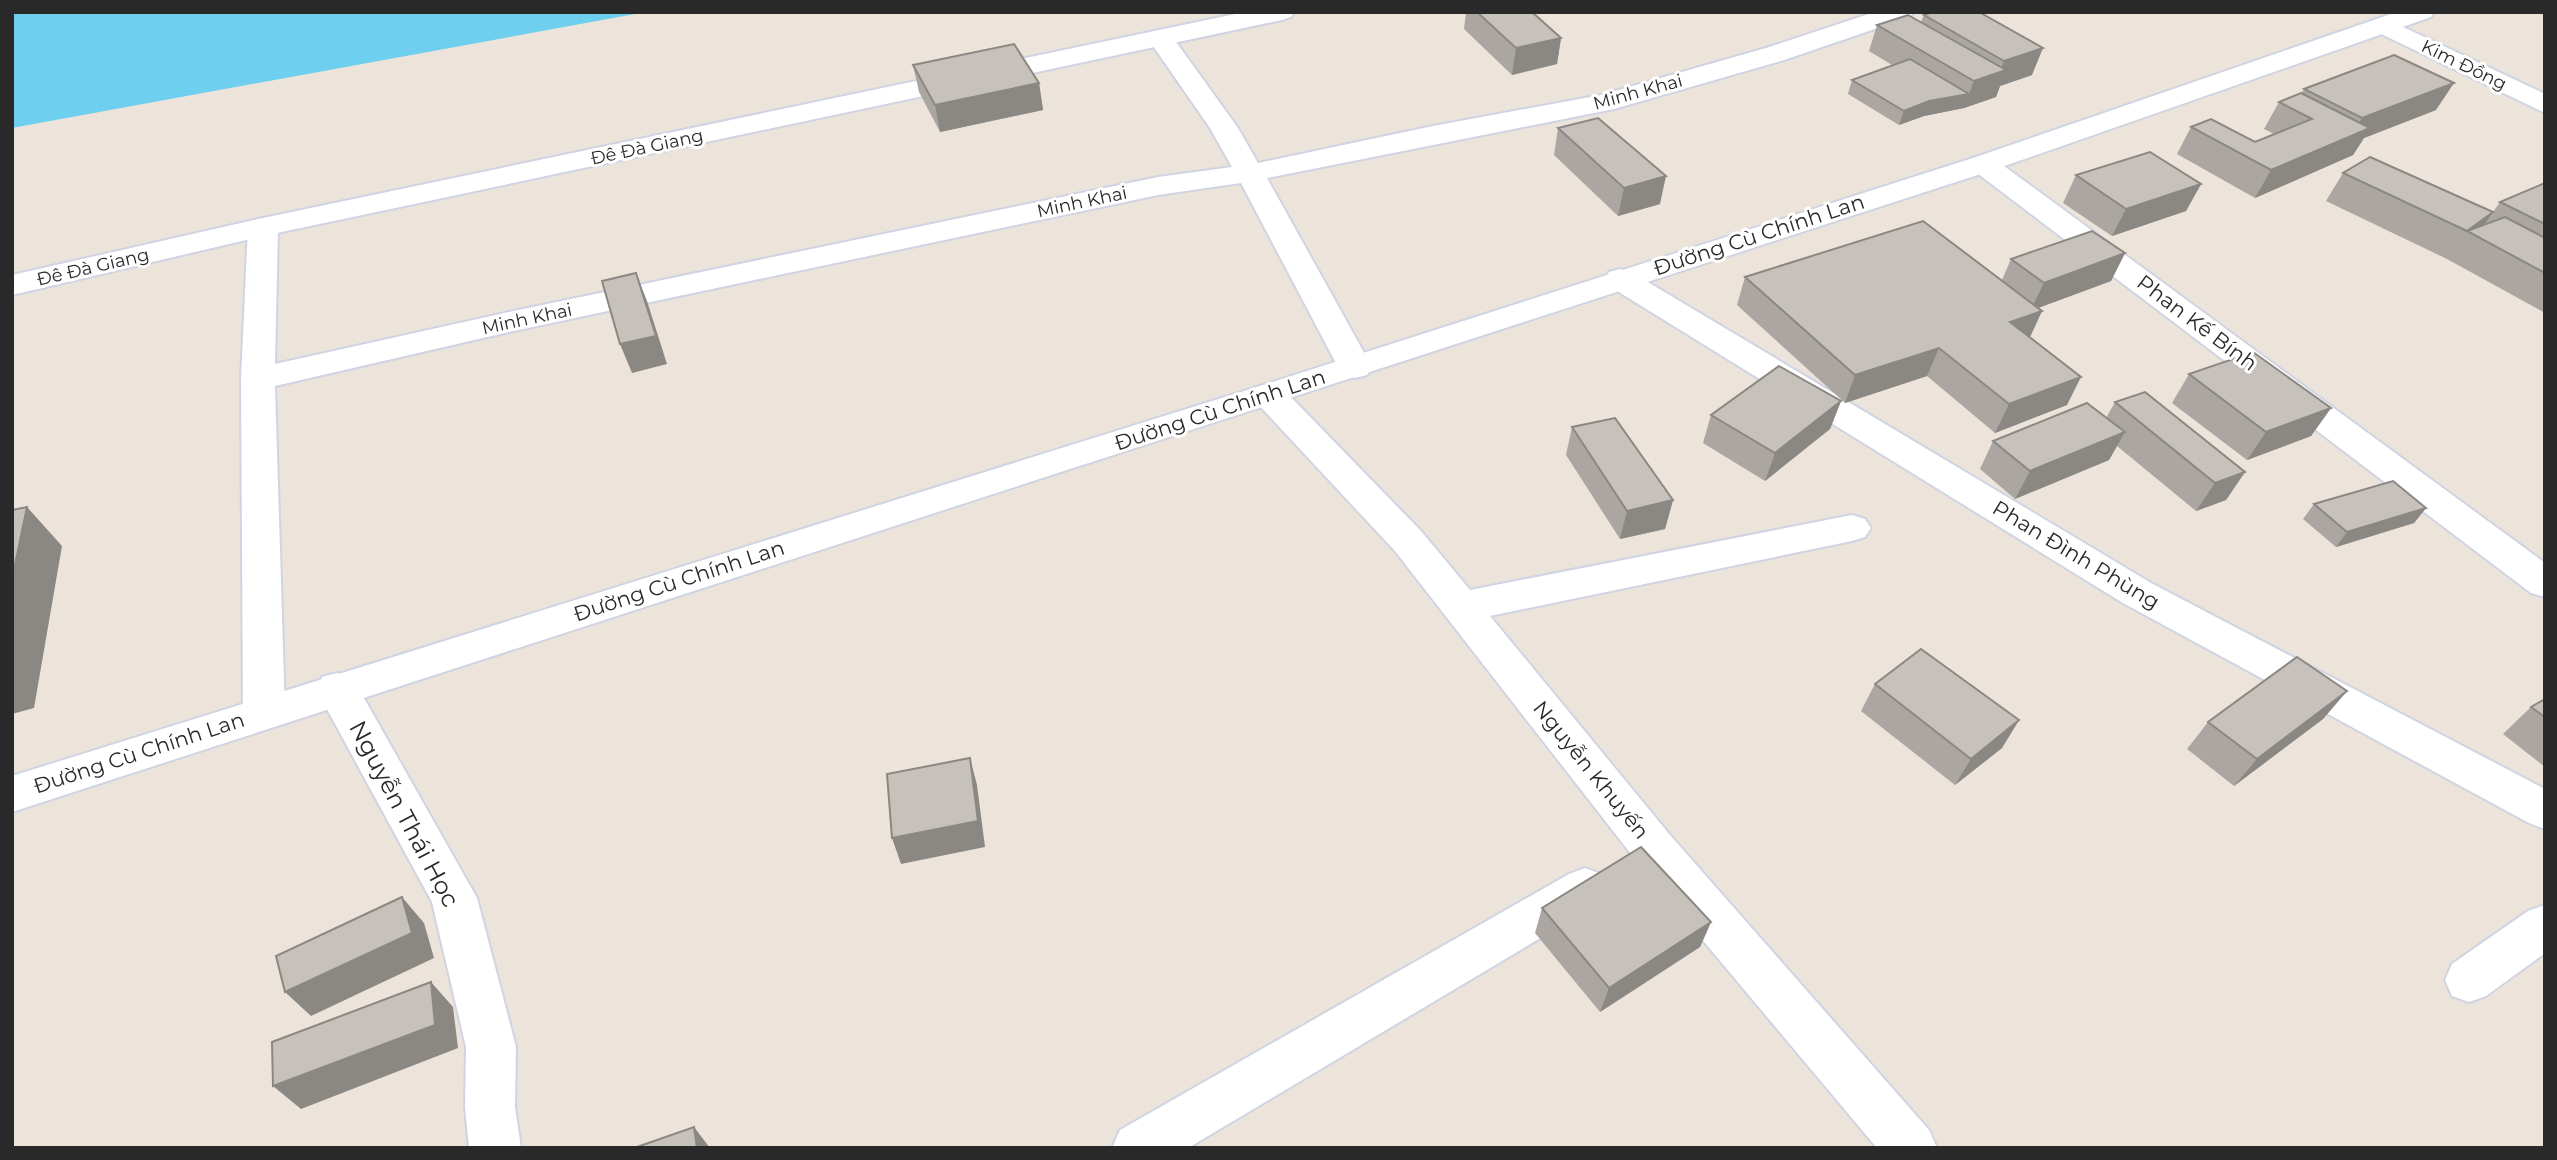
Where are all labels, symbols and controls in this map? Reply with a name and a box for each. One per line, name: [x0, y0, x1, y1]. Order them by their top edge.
street label: Kim Đồng: [2418, 35, 2510, 95]
street label: Minh Khai: [1591, 70, 1685, 114]
street label: Đê Đà Giang: [589, 124, 705, 170]
street label: Minh Khai: [1035, 182, 1129, 222]
street label: Đường Cù Chính Lan: [1650, 189, 1867, 280]
street label: Đê Đà Giang: [35, 243, 151, 291]
street label: Phan Kế Bính: [2132, 269, 2262, 376]
street label: Minh Khai: [480, 299, 574, 339]
street label: Đường Cù Chính Lan: [1111, 364, 1328, 455]
street label: Phan Đình Phùng: [1988, 495, 2164, 614]
street label: Đường Cù Chính Lan: [570, 535, 787, 626]
street label: Nguyễn Khuyến: [1528, 696, 1655, 844]
street label: Đường Cù Chính Lan: [30, 707, 247, 798]
street label: Nguyễn Thái Học: [343, 716, 466, 912]

